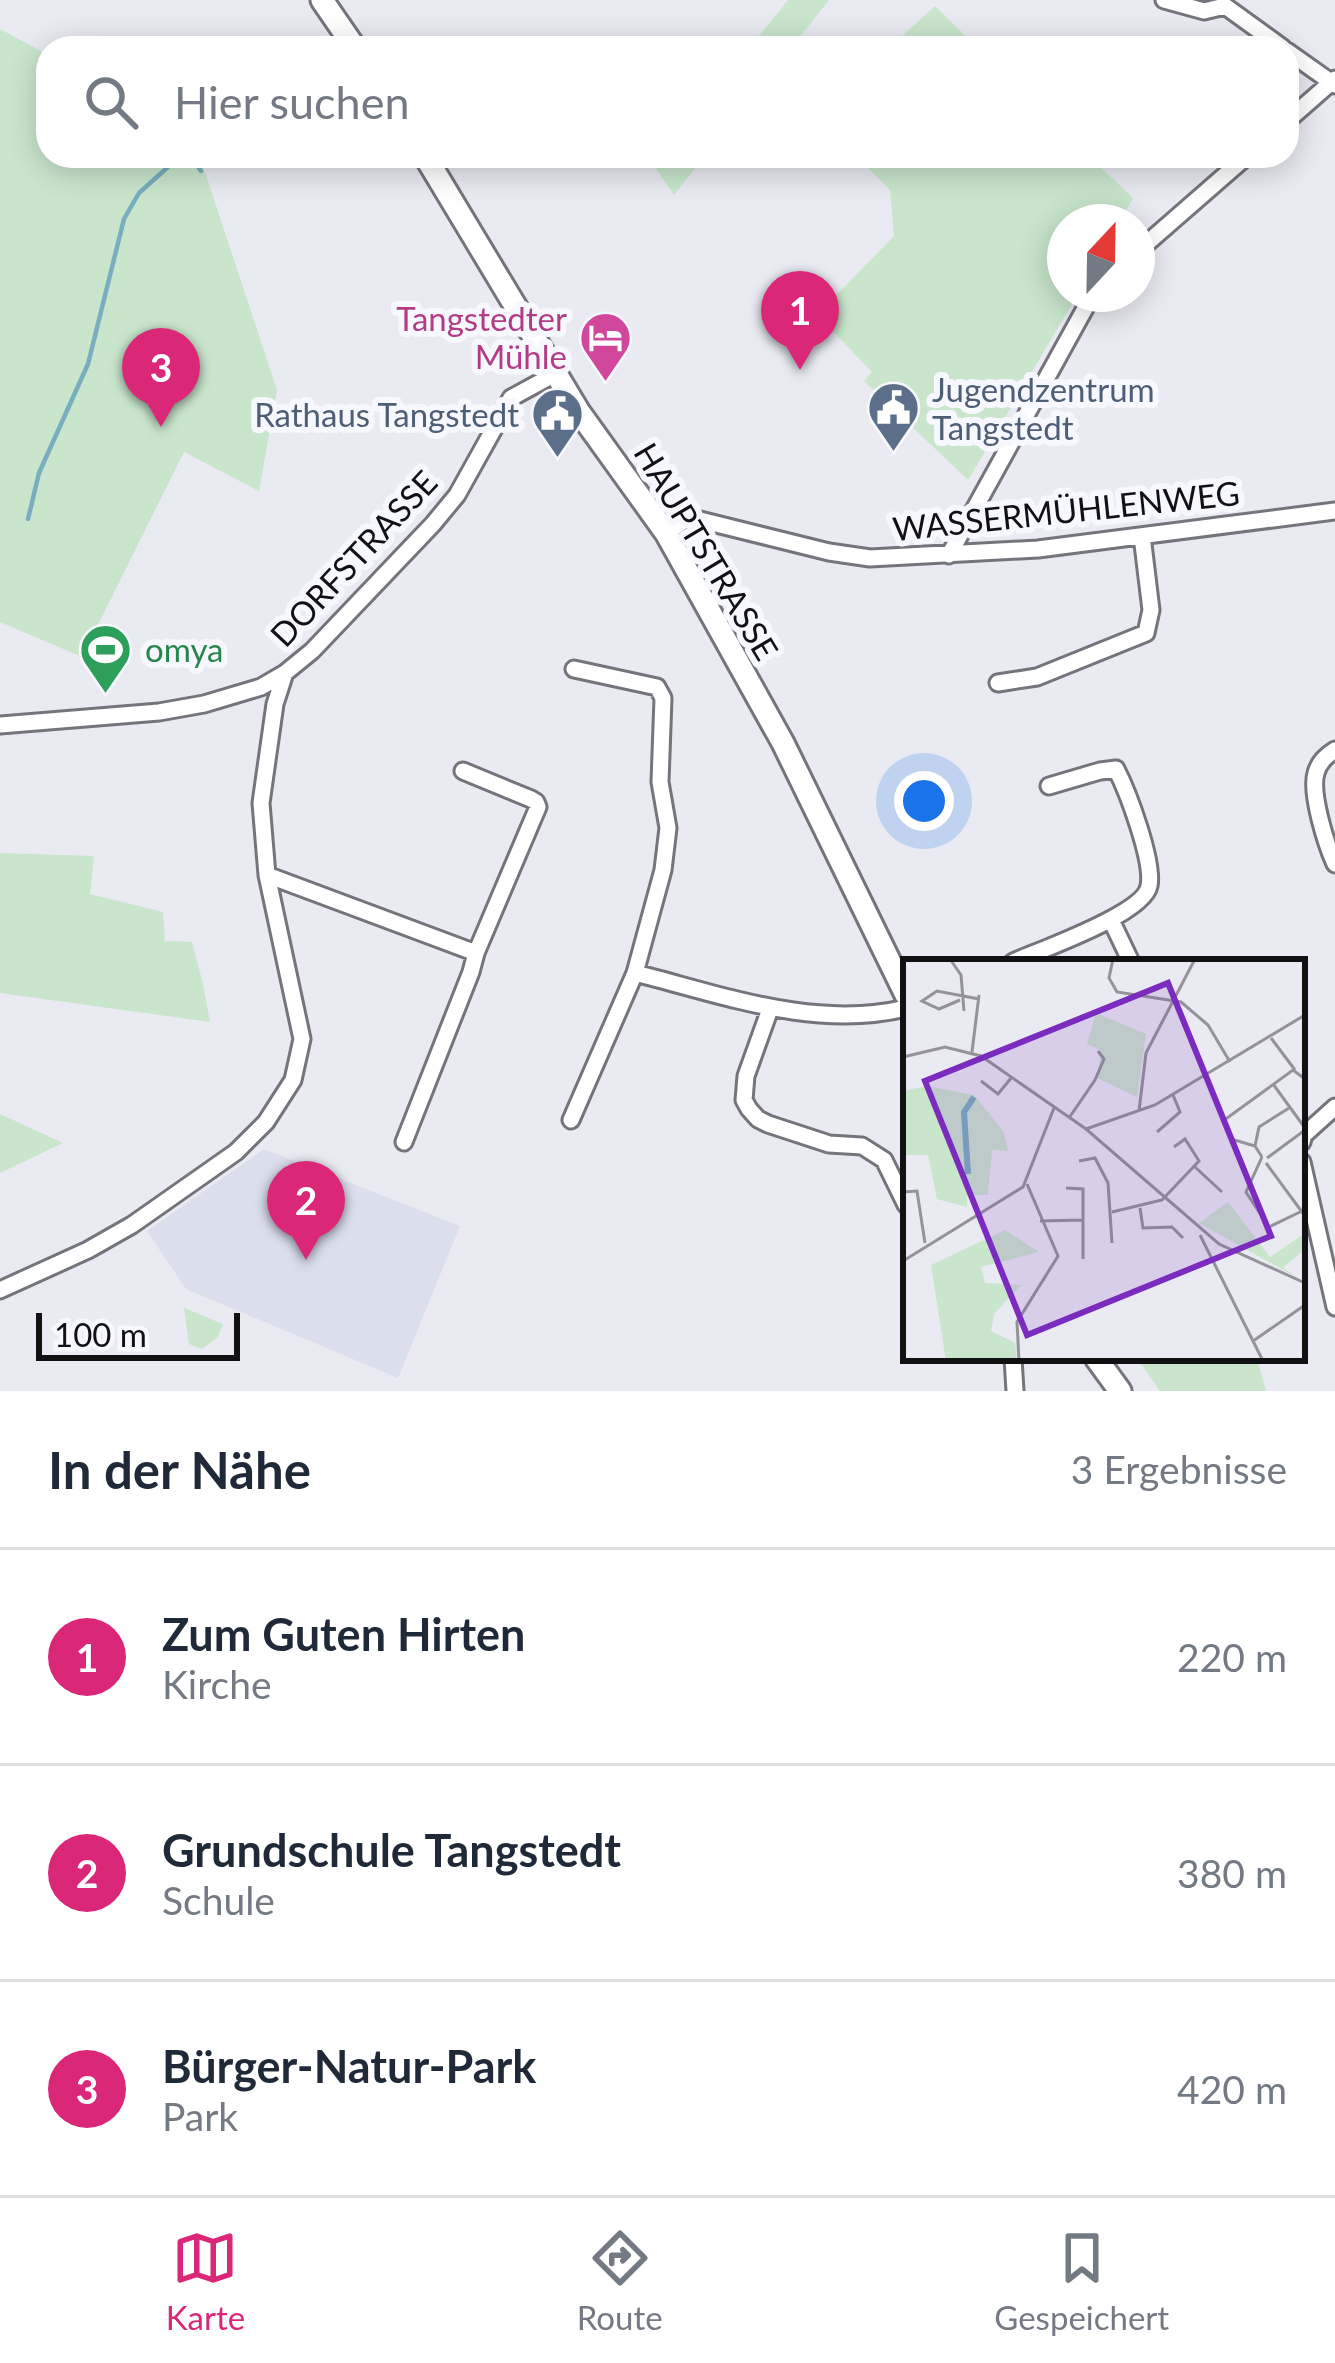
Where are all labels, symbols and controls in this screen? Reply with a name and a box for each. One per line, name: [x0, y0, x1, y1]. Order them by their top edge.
search box: [36, 36, 1299, 168]
icon: search: [78, 69, 144, 135]
text: Hier suchen: [174, 75, 410, 129]
north arrow: [1047, 204, 1155, 312]
pin: 1: [761, 271, 839, 370]
place label: Tangstedter Mühle: [396, 298, 567, 376]
hotel icon: Tangstedter Mühle: [578, 309, 634, 383]
pin: 3: [122, 328, 200, 427]
place label: Jugendzentrum Tangstedt: [932, 369, 1155, 447]
public building icon: Jugendzentrum Tangstedt: [865, 380, 921, 454]
public building icon: Rathaus Tangstedt: [530, 386, 586, 460]
place label: Rathaus Tangstedt: [254, 394, 519, 434]
street label: HAUPTSTRASSE: [627, 435, 787, 667]
street label: DORFSTRASSE: [261, 462, 445, 654]
street label: WASSERMÜHLENWEG: [890, 472, 1242, 548]
sports icon: omya: [78, 621, 134, 695]
place label: omya: [145, 629, 224, 669]
your location: [894, 771, 954, 831]
inset map: [903, 959, 1305, 1361]
pin: 2: [267, 1161, 345, 1260]
scale bar: [36, 1307, 240, 1360]
text: 100 m: [54, 1314, 147, 1354]
text: In der Nähe: [48, 1439, 311, 1500]
text: 3 Ergebnisse: [1071, 1446, 1287, 1492]
text: Zum Guten Hirten: [162, 1607, 526, 1661]
text: 1: [76, 1634, 98, 1680]
text: 220 m: [1177, 1634, 1287, 1680]
text: Kirche: [162, 1661, 272, 1707]
text: Grundschule Tangstedt: [162, 1823, 621, 1877]
text: 2: [76, 1850, 98, 1896]
text: 380 m: [1177, 1850, 1287, 1896]
text: Schule: [162, 1877, 275, 1923]
text: Bürger-Natur-Park: [162, 2039, 536, 2093]
text: 3: [76, 2066, 98, 2112]
text: 420 m: [1177, 2066, 1287, 2112]
text: Park: [162, 2093, 238, 2139]
tab: Karte: [166, 2225, 245, 2337]
tab: Route: [577, 2225, 663, 2337]
tab: Gespeichert: [994, 2225, 1169, 2337]

